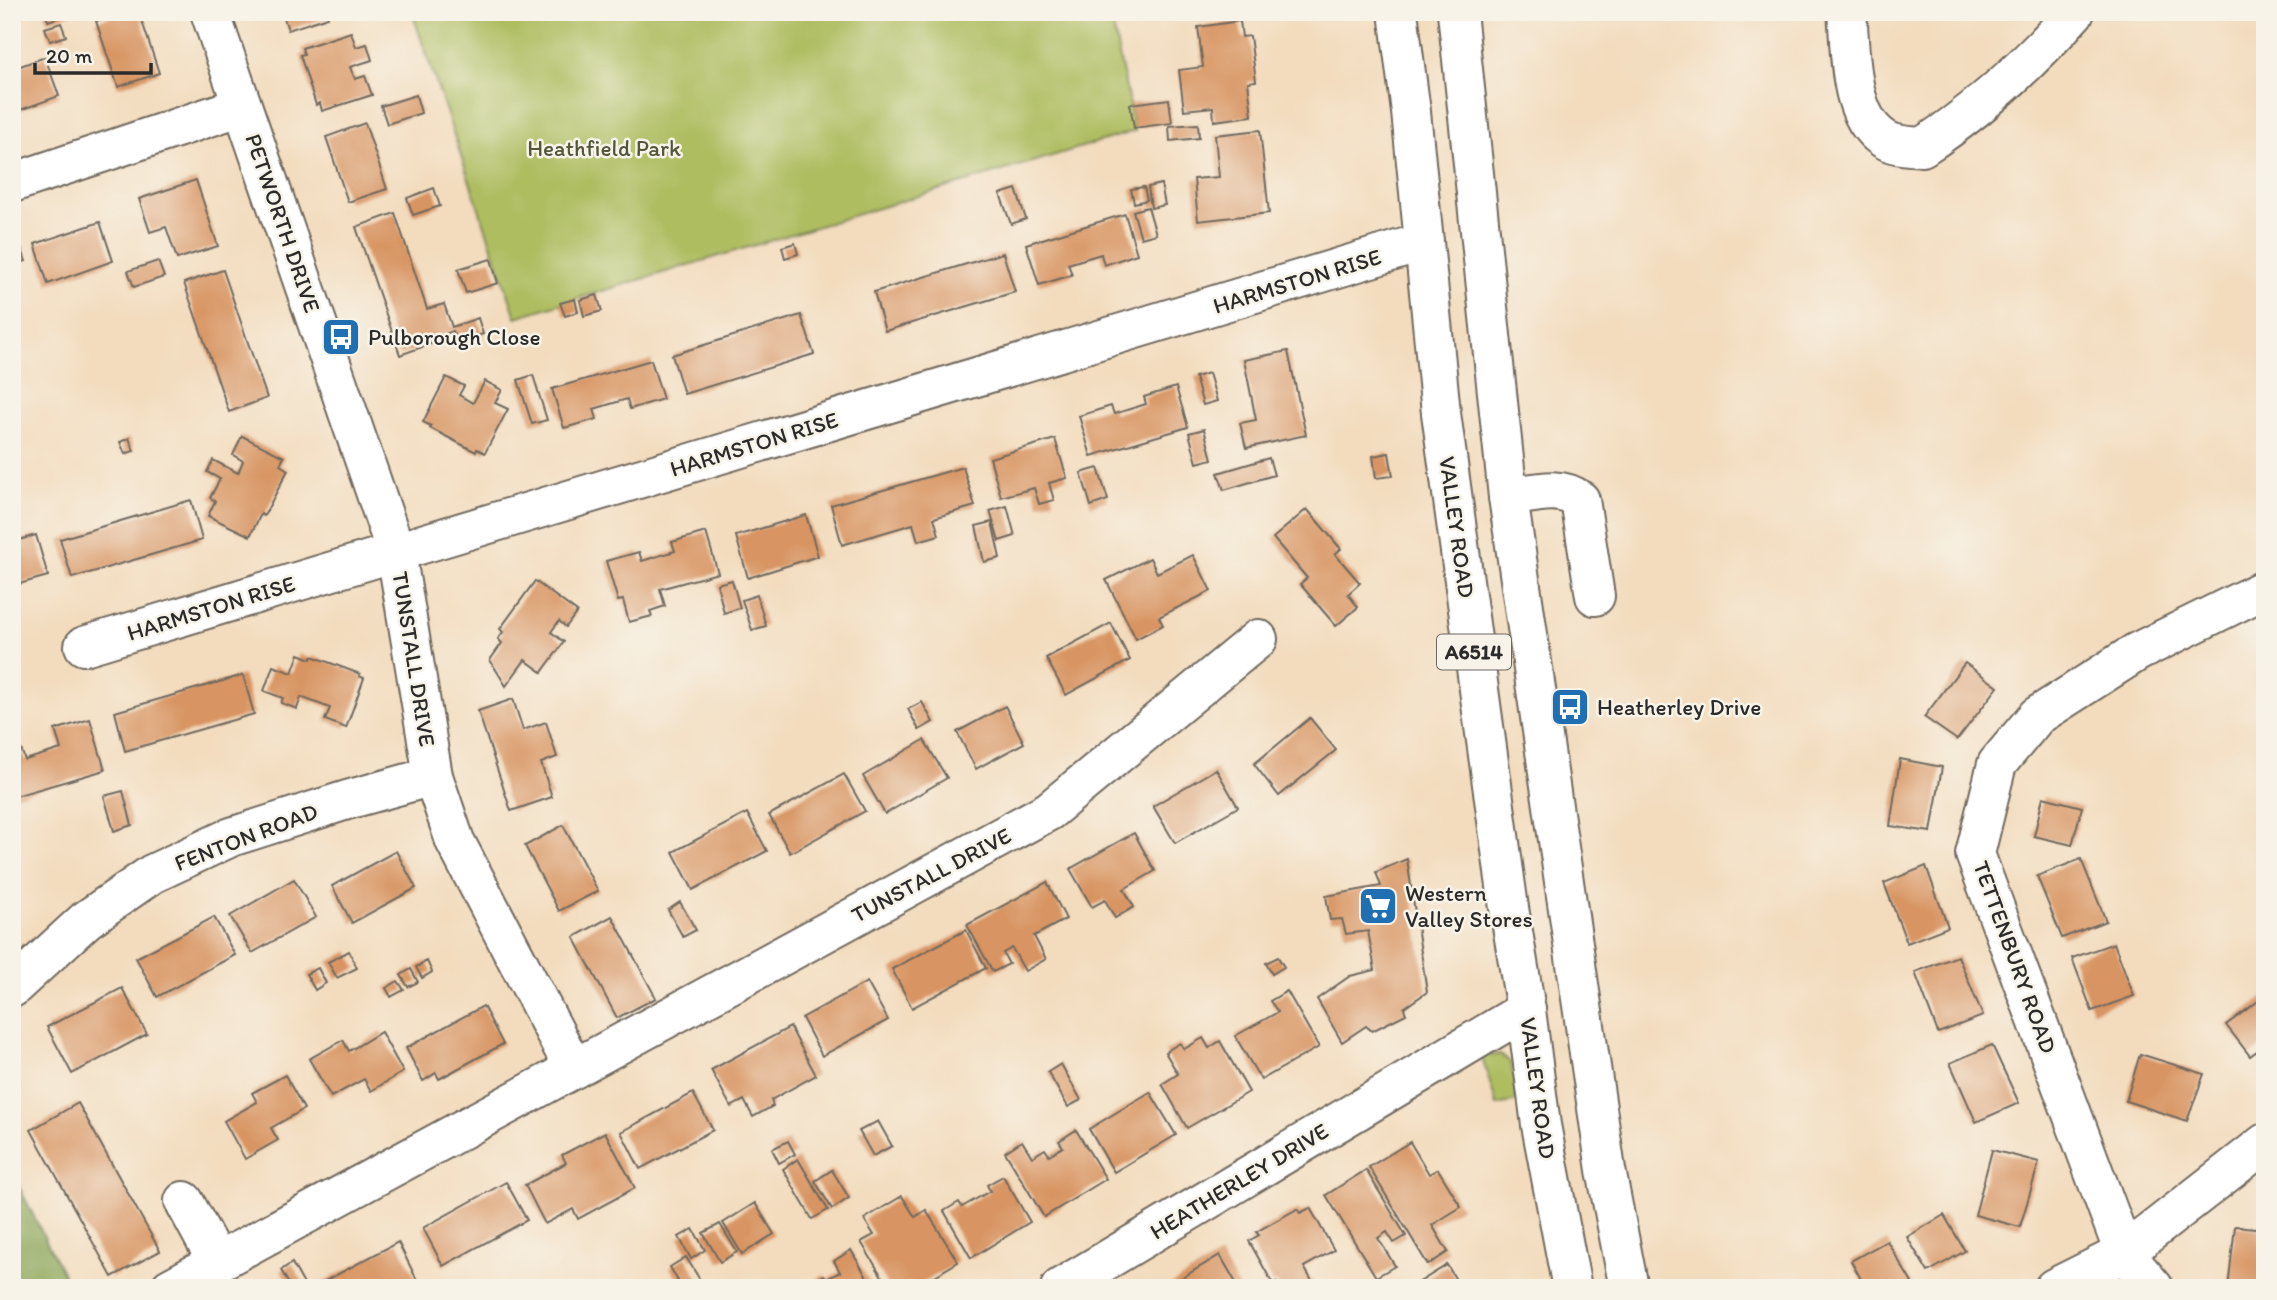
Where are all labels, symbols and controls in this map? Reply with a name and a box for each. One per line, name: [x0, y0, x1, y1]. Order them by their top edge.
scale bar: [35, 32, 150, 76]
text: 20 m: [46, 43, 93, 68]
street label: PETWORTH DRIVE: [239, 130, 327, 316]
park label: Heathfield Park: [527, 134, 681, 162]
street label: HARMSTON RISE: [1210, 242, 1384, 320]
bus stop icon: Pulborough Close: [320, 316, 362, 358]
place label: Pulborough Close: [368, 323, 541, 351]
street label: HARMSTON RISE: [667, 405, 841, 483]
street label: VALLEY ROAD: [1433, 454, 1481, 600]
street label: HARMSTON RISE: [124, 569, 298, 647]
street label: TUNSTALL DRIVE: [386, 569, 442, 749]
road number: A6514: [1437, 634, 1511, 670]
bus stop icon: Heatherley Drive: [1549, 686, 1591, 728]
place label: Heatherley Drive: [1597, 693, 1761, 721]
street label: FENTON ROAD: [170, 797, 322, 877]
street label: TUNSTALL DRIVE: [846, 821, 1016, 929]
street label: TETTENBURY ROAD: [1967, 857, 2063, 1057]
place label: Western Valley Stores: [1405, 879, 1533, 933]
supermarket icon: Western Valley Stores: [1357, 885, 1399, 927]
street label: VALLEY ROAD: [1514, 1015, 1562, 1161]
street label: HEATHERLEY DRIVE: [1145, 1117, 1333, 1245]

